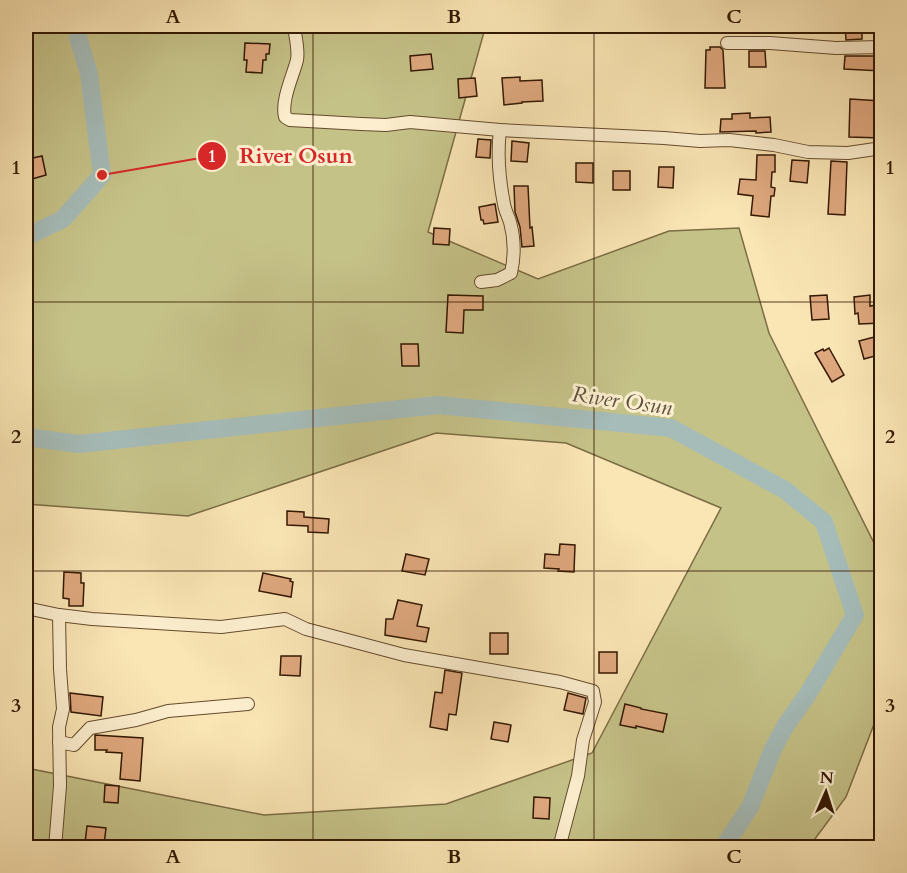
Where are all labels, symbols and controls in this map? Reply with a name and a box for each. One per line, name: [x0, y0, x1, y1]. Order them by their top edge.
text: A: [165, 3, 181, 30]
text: B: [447, 3, 461, 30]
text: C: [726, 3, 742, 30]
callout: River Osun: [197, 136, 365, 176]
text: River Osun: [239, 141, 353, 171]
text: 1: [207, 144, 217, 169]
text: 1: [11, 154, 21, 181]
text: 1: [885, 154, 895, 181]
water label: River Osun: [570, 379, 674, 423]
text: 2: [11, 423, 21, 450]
text: 2: [885, 423, 895, 450]
text: 3: [11, 692, 21, 719]
text: 3: [885, 692, 895, 719]
north arrow: [796, 762, 856, 822]
text: N: [819, 767, 834, 789]
text: A: [165, 843, 181, 870]
text: B: [447, 843, 461, 870]
text: C: [726, 843, 742, 870]

